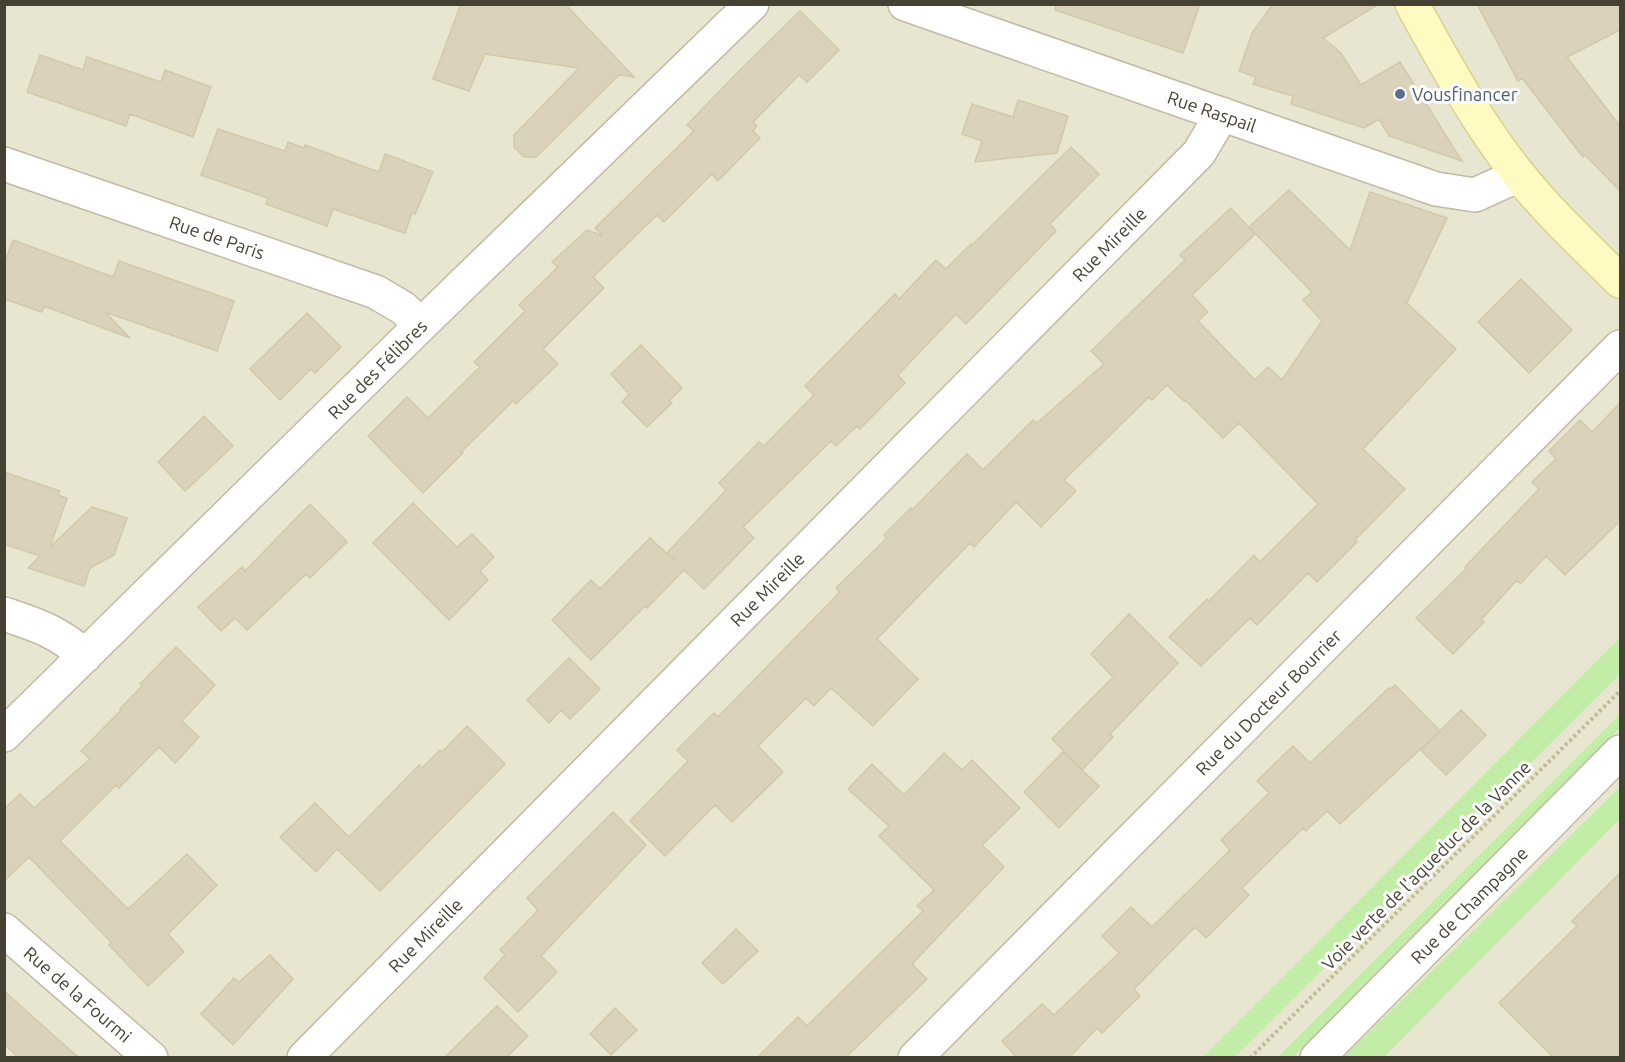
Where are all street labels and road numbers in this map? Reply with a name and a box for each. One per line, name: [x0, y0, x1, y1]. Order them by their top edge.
street label: Rue Raspail: [1165, 86, 1259, 136]
street label: Rue Mireille: [1068, 203, 1150, 285]
street label: Rue de Paris: [167, 211, 267, 263]
street label: Rue des Félibres: [323, 315, 431, 423]
street label: Rue Mireille: [726, 548, 808, 630]
street label: Rue du Docteur Bourrier: [1191, 625, 1345, 779]
street label: Voie verte de l'aqueduc de la Vanne: [1318, 757, 1534, 973]
street label: Rue de Champagne: [1407, 843, 1531, 967]
street label: Rue Mireille: [384, 894, 466, 976]
street label: Rue de la Fourmi: [20, 942, 136, 1046]

